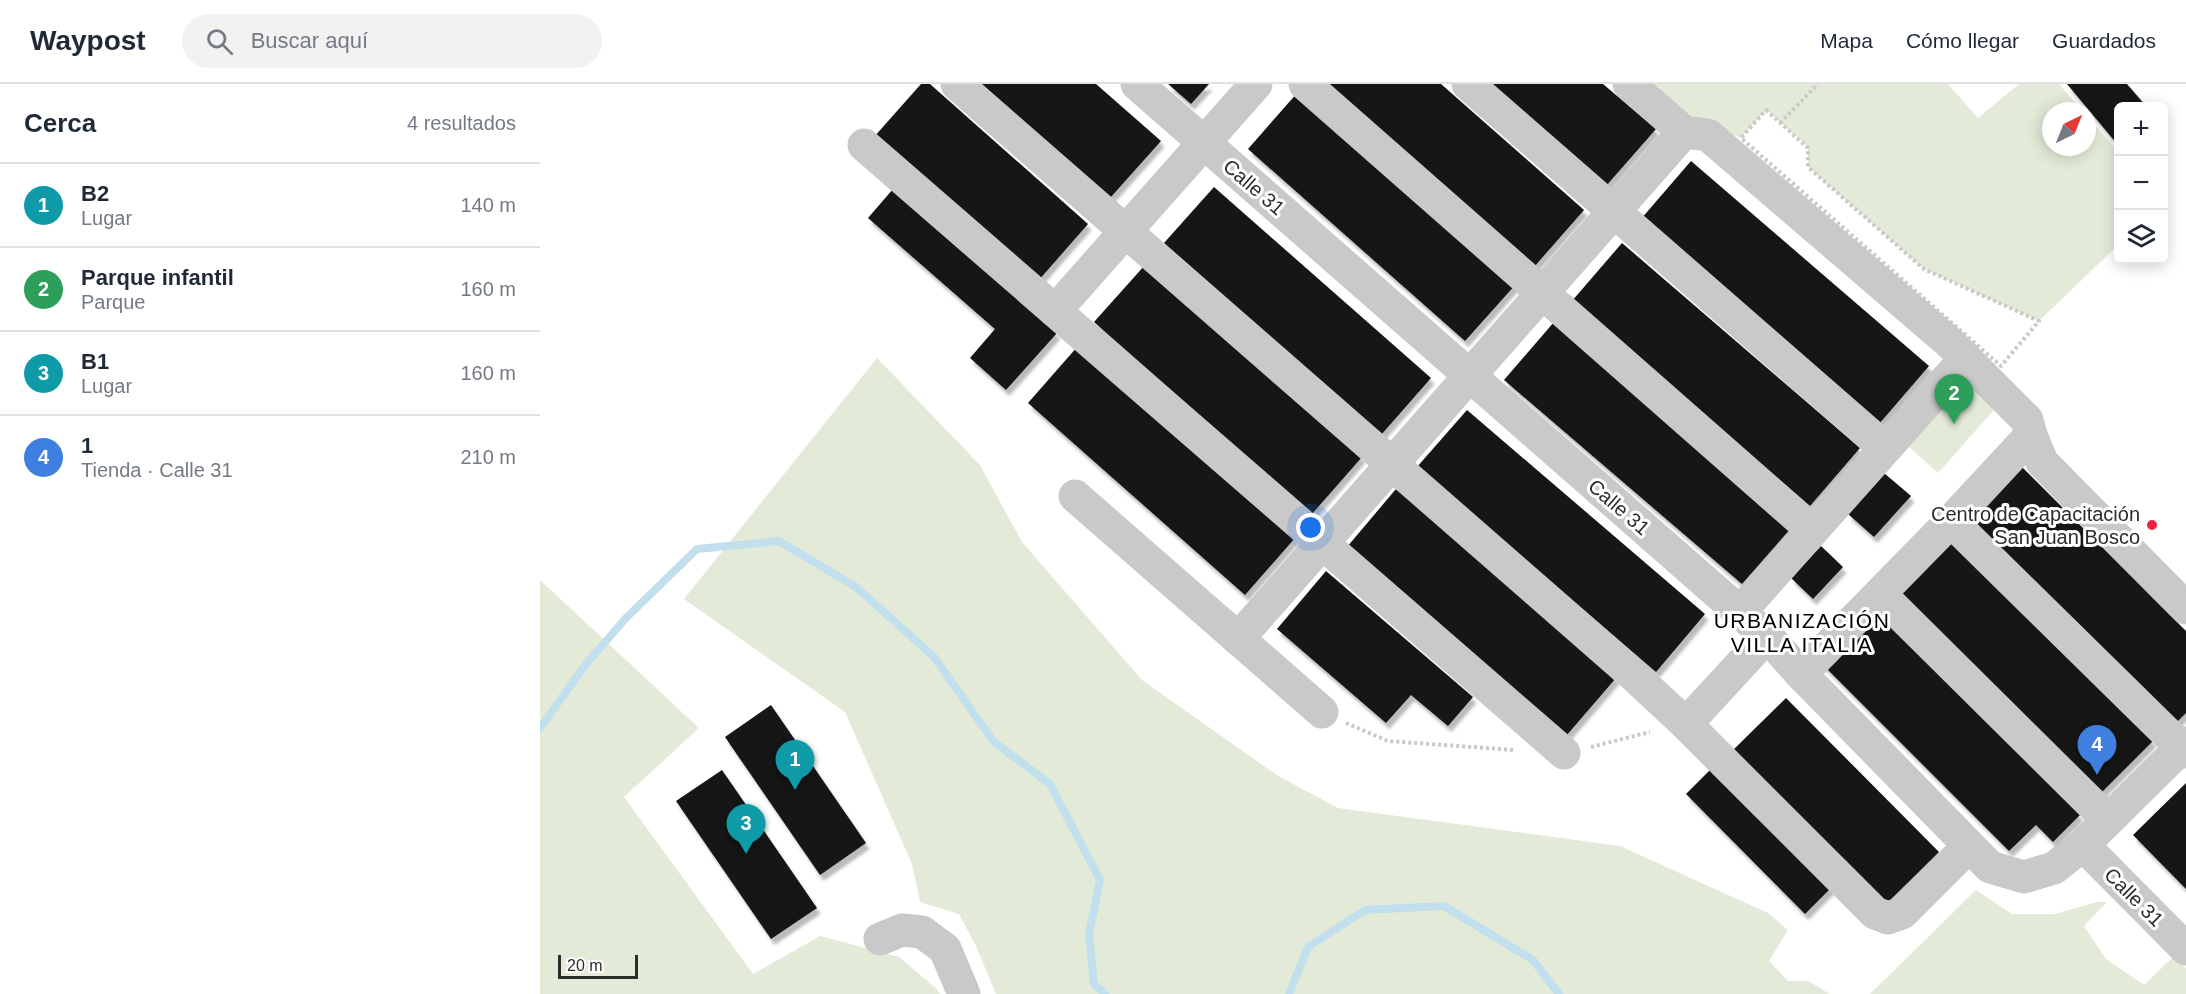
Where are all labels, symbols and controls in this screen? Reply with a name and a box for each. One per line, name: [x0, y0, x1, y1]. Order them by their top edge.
search box: [182, 14, 602, 68]
text: Waypost: [30, 25, 146, 56]
icon: search: [203, 25, 236, 58]
text: Buscar aquí: [251, 28, 368, 53]
text: Mapa: [1820, 29, 1873, 52]
text: Cómo llegar: [1906, 29, 2019, 52]
text: Guardados: [2052, 29, 2156, 52]
north arrow: [2042, 102, 2096, 156]
map controls: [2114, 102, 2168, 264]
button: +: [2114, 102, 2168, 156]
text: Cerca: [24, 108, 96, 138]
text: 4 resultados: [407, 112, 516, 134]
street label: Calle 31: [1219, 155, 1289, 219]
button: −: [2114, 156, 2168, 210]
text: B2: [81, 181, 109, 206]
text: 1: [38, 194, 49, 216]
text: 140 m: [460, 194, 516, 216]
text: Lugar: [81, 207, 132, 229]
button: layers: [2114, 210, 2168, 264]
text: Parque infantil: [81, 265, 234, 290]
text: 2: [38, 278, 49, 300]
text: 160 m: [460, 278, 516, 300]
text: Parque: [81, 291, 146, 313]
text: B1: [81, 349, 109, 374]
text: 3: [38, 362, 49, 384]
text: 160 m: [460, 362, 516, 384]
pin: 2: [1934, 374, 1974, 424]
text: Lugar: [81, 375, 132, 397]
text: 1: [81, 433, 93, 458]
text: 4: [38, 446, 49, 468]
text: 210 m: [460, 446, 516, 468]
text: Tienda · Calle 31: [81, 459, 233, 481]
street label: Calle 31: [1584, 475, 1654, 539]
place label: Centro de Capacitación San Juan Bosco: [1931, 503, 2140, 548]
your location: [1296, 513, 1325, 542]
marker: Centro de Capacitación San Juan Bosco: [2145, 518, 2159, 532]
district label: URBANIZACIÓN VILLA ITALIA: [1714, 609, 1890, 656]
pin: 4: [2078, 726, 2116, 775]
pin: 1: [776, 740, 814, 790]
pin: 3: [726, 804, 766, 854]
street label: Calle 31: [2100, 863, 2168, 931]
scale bar: [558, 952, 638, 980]
text: 20 m: [567, 957, 603, 974]

